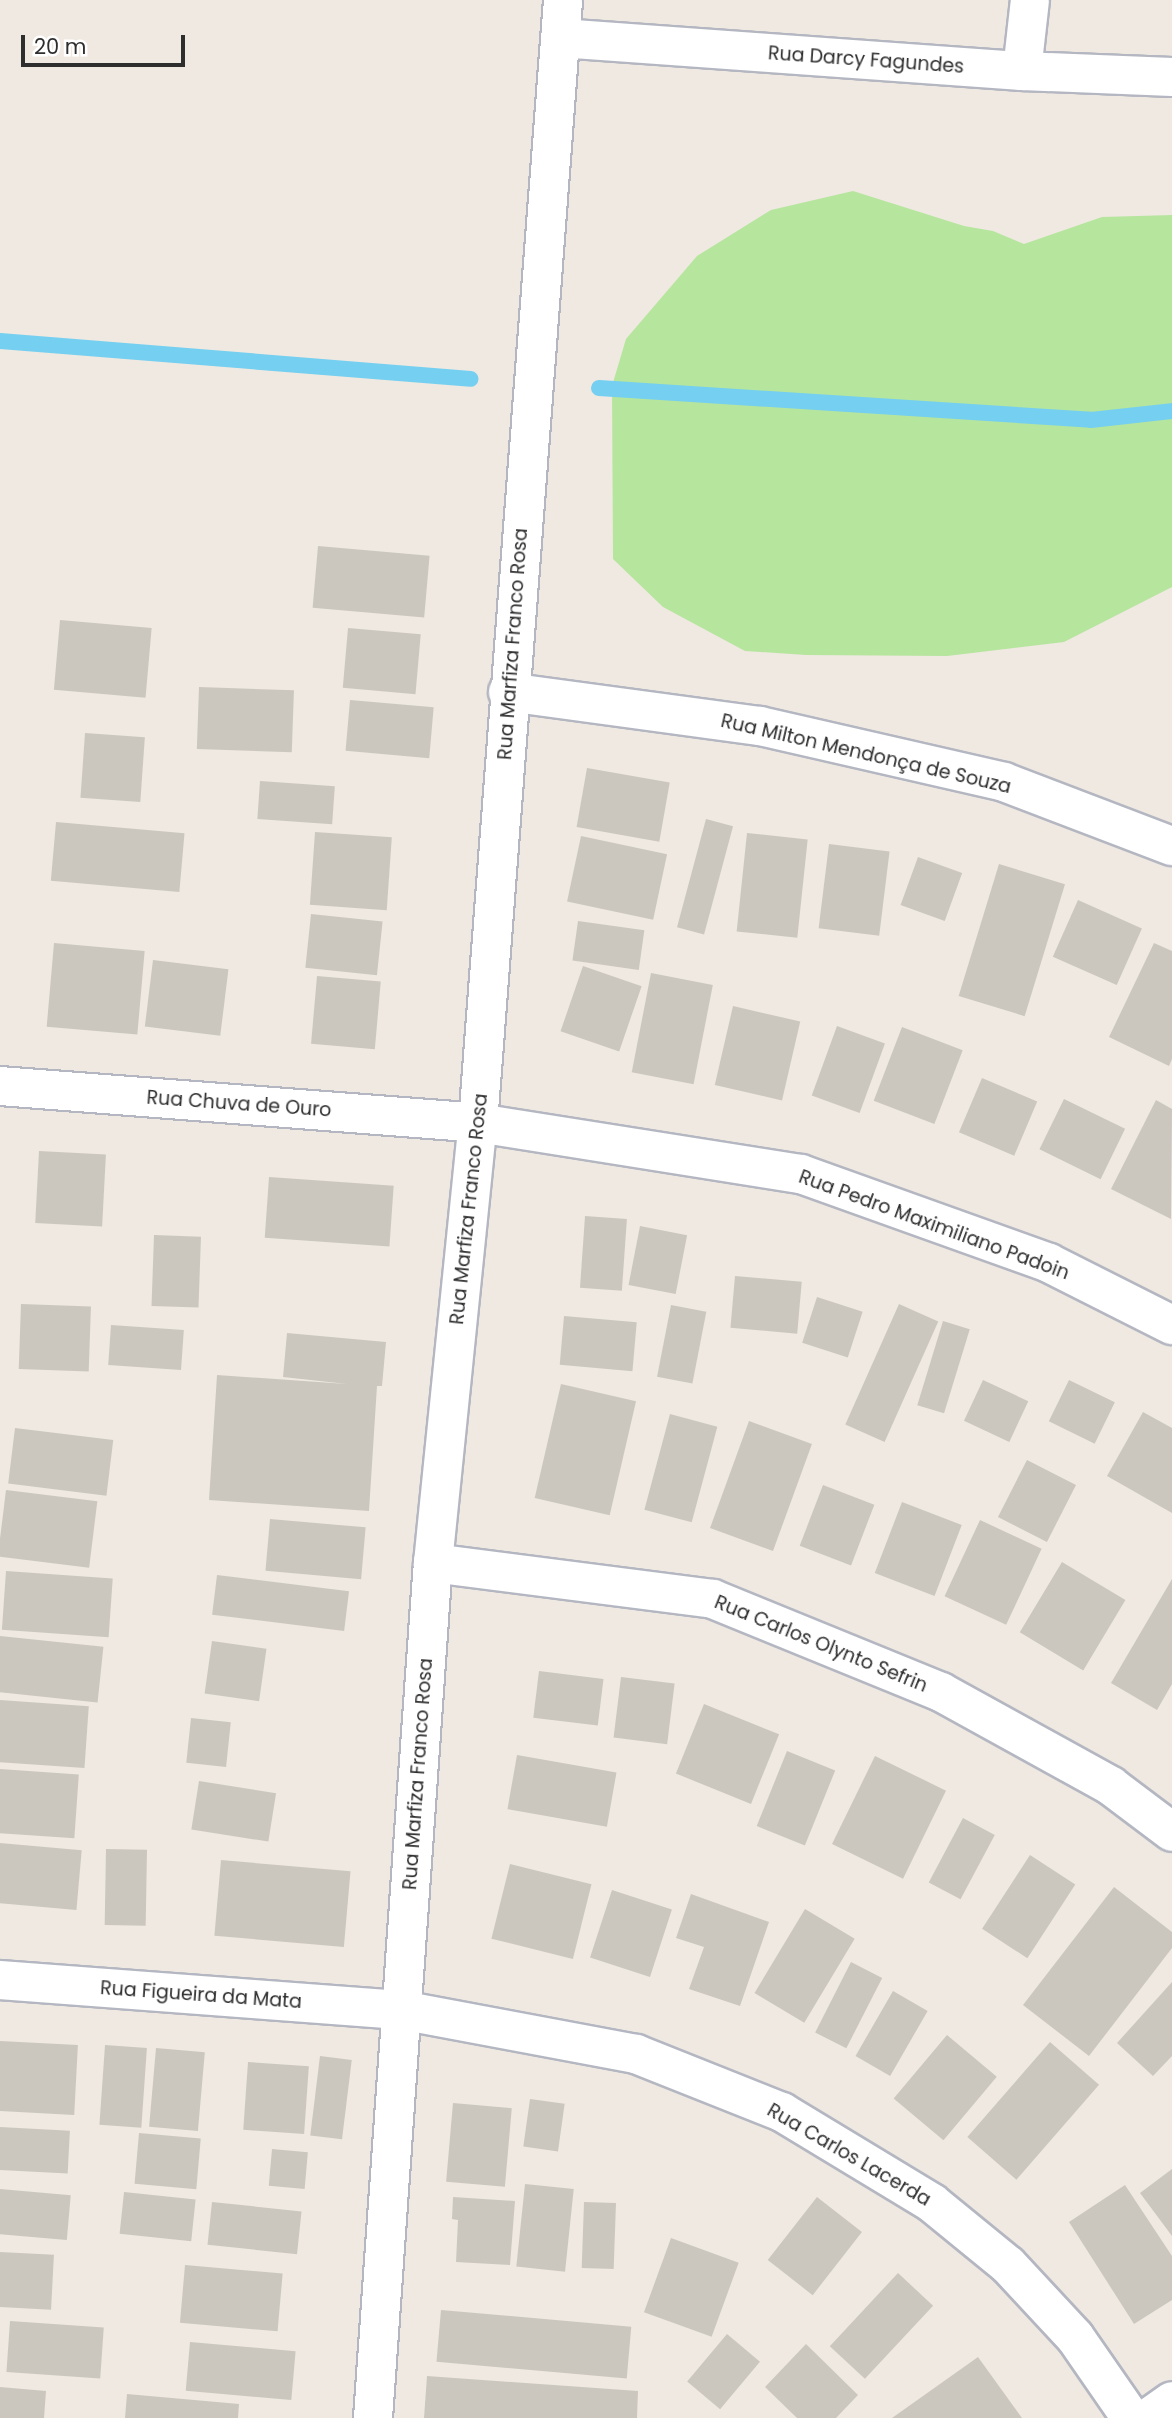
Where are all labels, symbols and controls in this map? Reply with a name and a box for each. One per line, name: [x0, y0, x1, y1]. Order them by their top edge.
scale bar: [24, 21, 189, 65]
text: 20 m: [34, 32, 87, 61]
street label: Rua Darcy Fagundes: [767, 42, 965, 78]
street label: Rua Marfiza Franco Rosa: [494, 527, 532, 761]
street label: Rua Milton Mendonça de Souza: [719, 709, 1013, 799]
street label: Rua Chuva de Ouro: [146, 1086, 332, 1122]
street label: Rua Marfiza Franco Rosa: [446, 1092, 492, 1326]
street label: Rua Pedro Maximiliano Padoin: [796, 1165, 1072, 1285]
street label: Rua Carlos Olynto Sefrin: [711, 1591, 931, 1697]
street label: Rua Marfiza Franco Rosa: [399, 1657, 437, 1891]
street label: Rua Figueira da Mata: [99, 1977, 303, 2013]
street label: Rua Carlos Lacerda: [763, 2099, 935, 2211]

